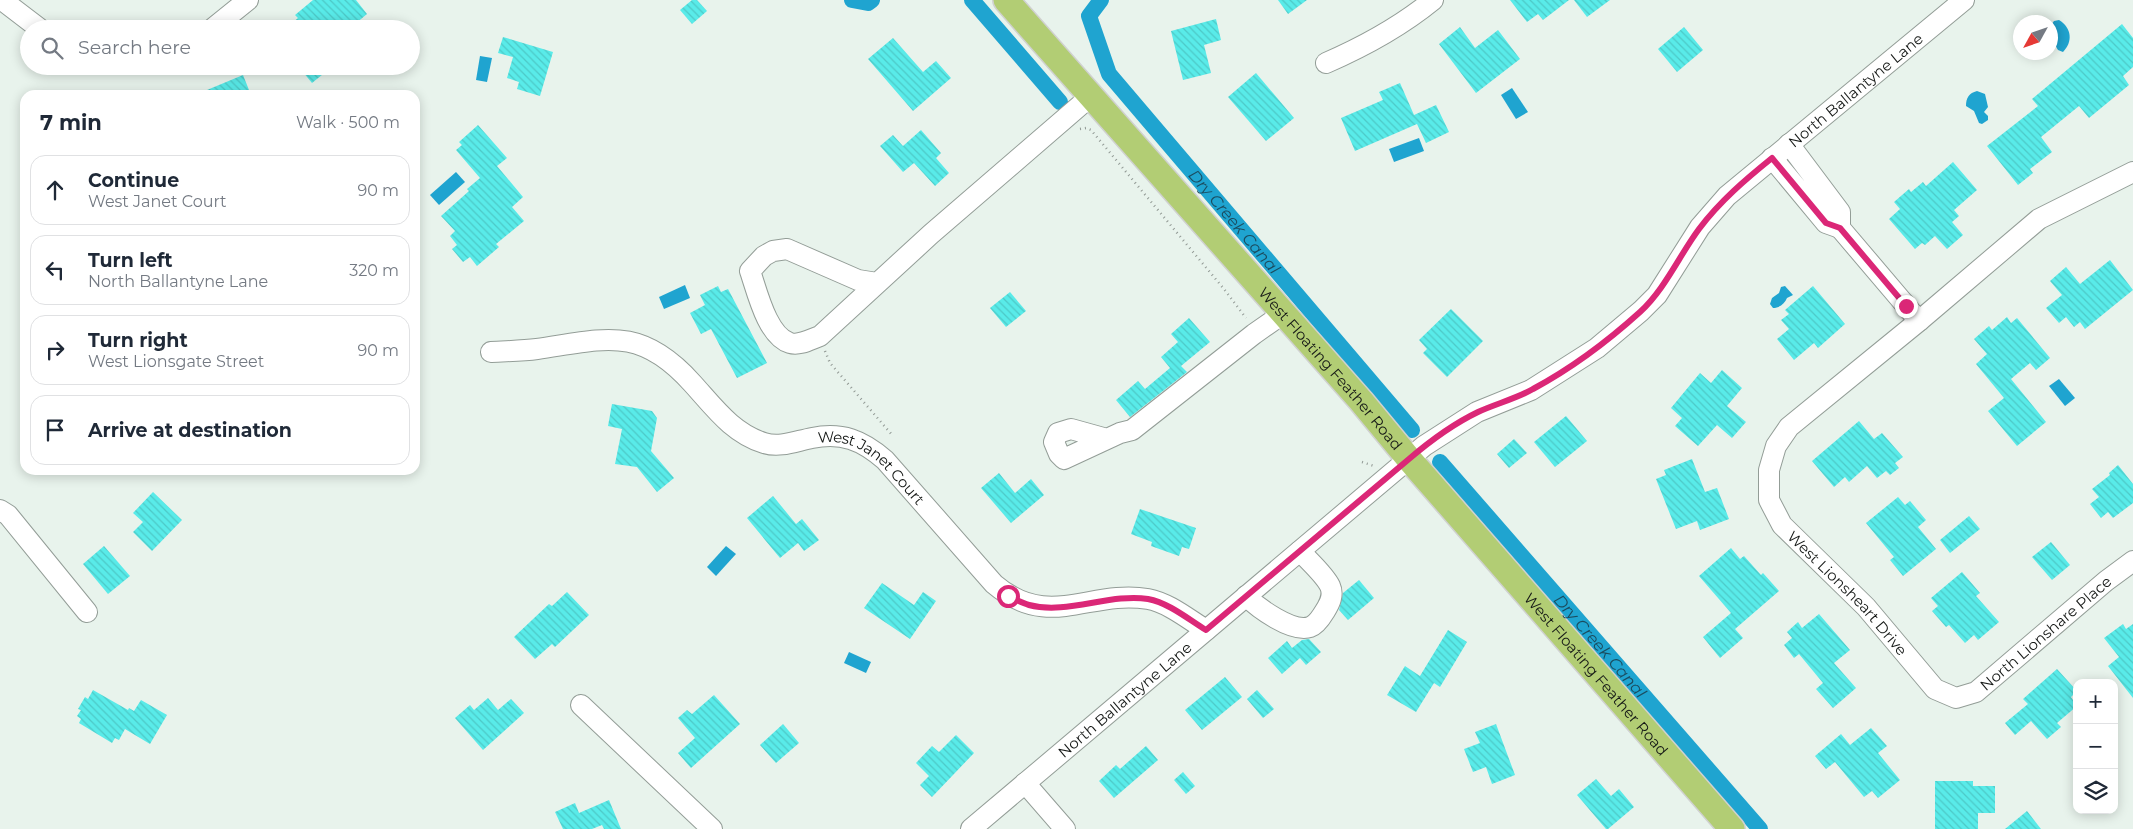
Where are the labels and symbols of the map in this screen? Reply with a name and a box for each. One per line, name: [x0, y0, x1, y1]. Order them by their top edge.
north arrow: [2013, 15, 2058, 60]
street label: North Ballantyne Lane: [1784, 29, 1927, 151]
water label: Dry Creek Canal: [1185, 165, 1285, 278]
street label: West Floating Feather Road: [1255, 283, 1407, 454]
route end: [1895, 295, 1918, 318]
street label: West Janet Court: [817, 426, 929, 508]
street label: West Lionsheart Drive: [1784, 526, 1912, 659]
street label: North Lionshare Place: [1976, 571, 2115, 694]
route start: [997, 585, 1020, 608]
street label: West Floating Feather Road: [1520, 588, 1673, 759]
water label: Dry Creek Canal: [1550, 590, 1651, 702]
street label: North Ballantyne Lane: [1054, 637, 1195, 761]

